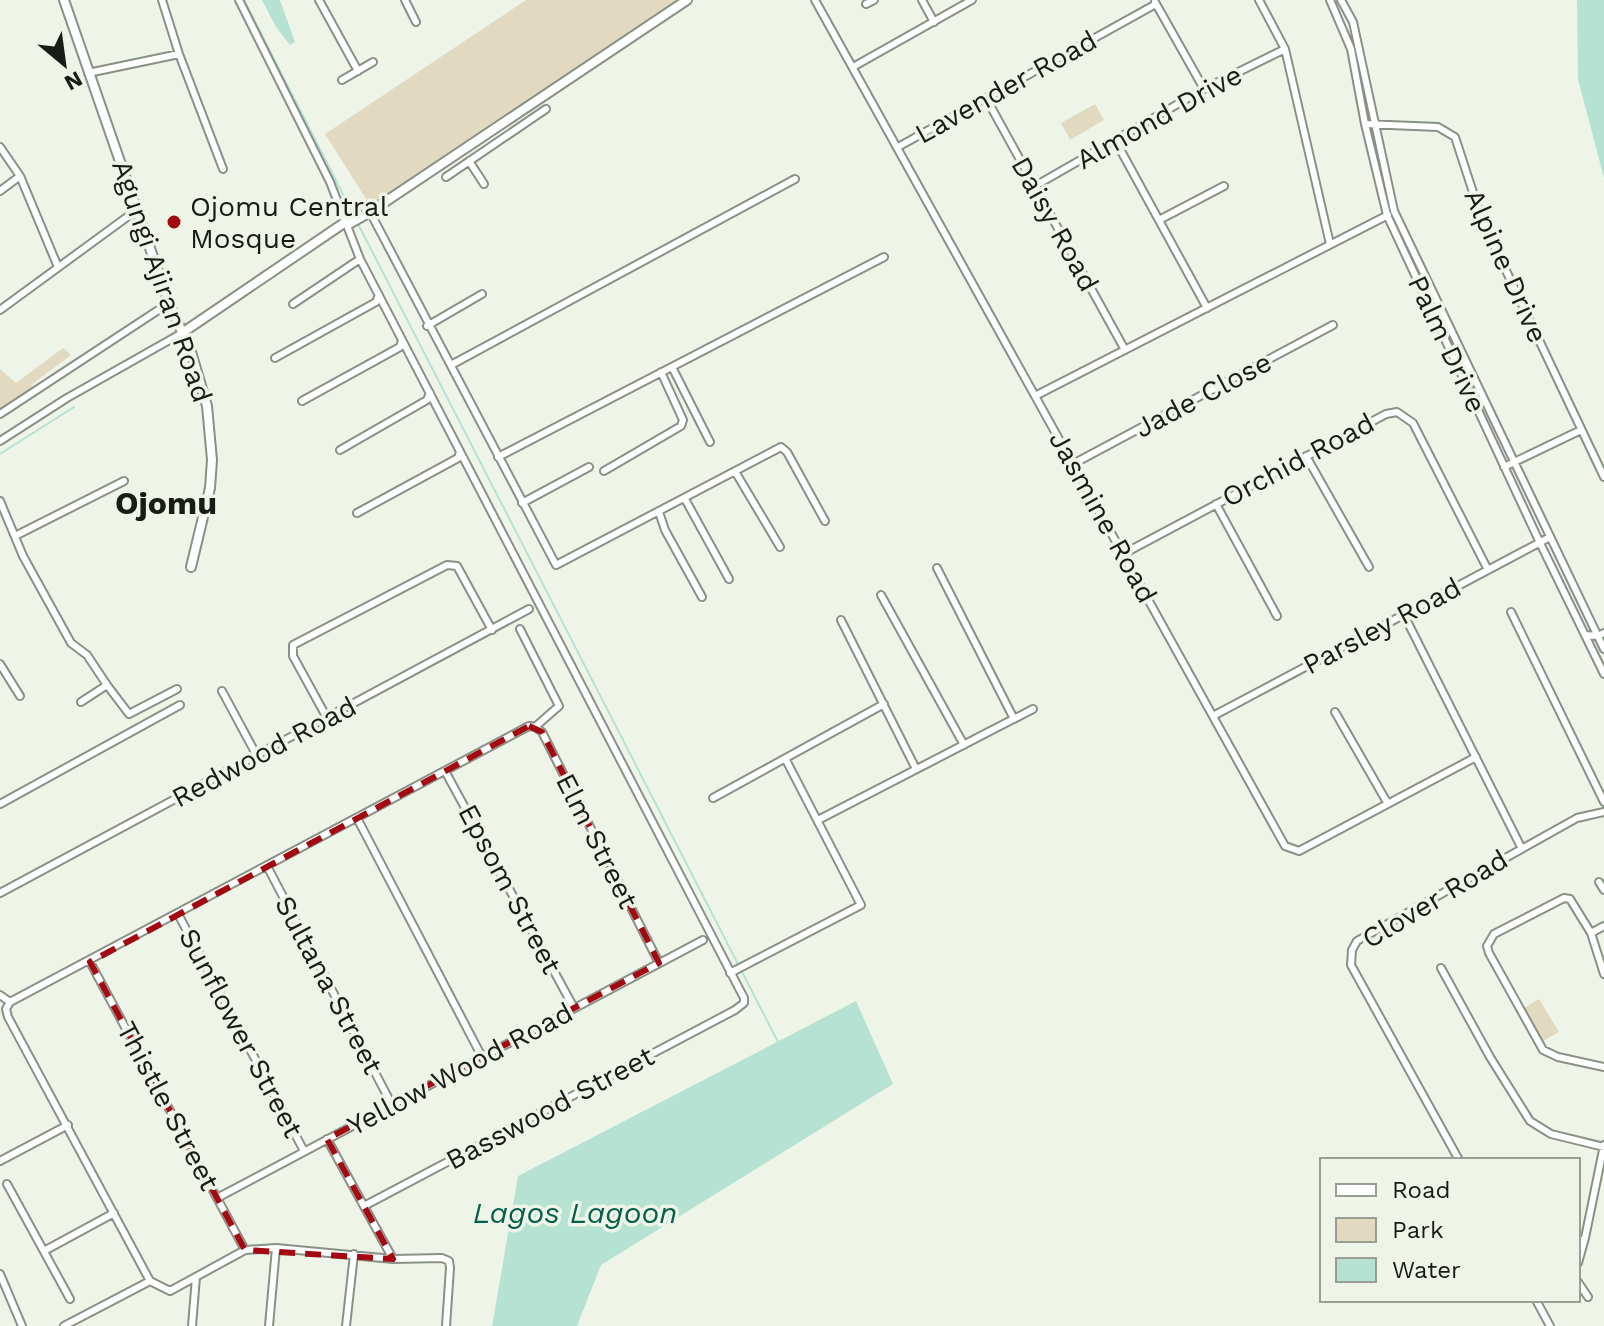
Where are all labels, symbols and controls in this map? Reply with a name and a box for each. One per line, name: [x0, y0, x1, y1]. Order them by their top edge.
street label: Lavender Road: [909, 23, 1103, 151]
north arrow: [24, 24, 104, 104]
street label: Almond Drive: [1070, 58, 1248, 176]
text: N: [60, 66, 87, 96]
street label: Daisy Road: [1004, 151, 1106, 297]
street label: Agungi Ajiran Road: [105, 155, 219, 407]
street label: Alpine Drive: [1457, 184, 1555, 348]
place label: Ojomu Central Mosque: [190, 190, 389, 255]
marker: Ojomu Central Mosque: [165, 213, 183, 231]
street label: Palm Drive: [1401, 270, 1493, 418]
street label: Jade Close: [1129, 345, 1277, 445]
street label: Orchid Road: [1216, 406, 1380, 514]
street label: Jasmine Road: [1042, 425, 1164, 609]
district label: Ojomu: [115, 484, 217, 522]
street label: Parsley Road: [1297, 571, 1467, 681]
street label: Redwood Road: [166, 690, 362, 814]
street label: Elm Street: [549, 768, 645, 914]
street label: Epsom Street: [451, 798, 569, 980]
street label: Clover Road: [1356, 843, 1514, 955]
street label: Sultana Street: [268, 890, 390, 1080]
street label: Sunflower Street: [172, 923, 310, 1143]
street label: Yellow Wood Road: [342, 996, 578, 1142]
street label: Thistle Street: [110, 1016, 226, 1196]
street label: Basswood Street: [440, 1039, 660, 1177]
legend: [1320, 1158, 1580, 1302]
text: Road: [1392, 1176, 1451, 1204]
water label: Lagos Lagoon: [473, 1195, 677, 1230]
text: Park: [1392, 1216, 1444, 1244]
text: Water: [1392, 1256, 1461, 1284]

